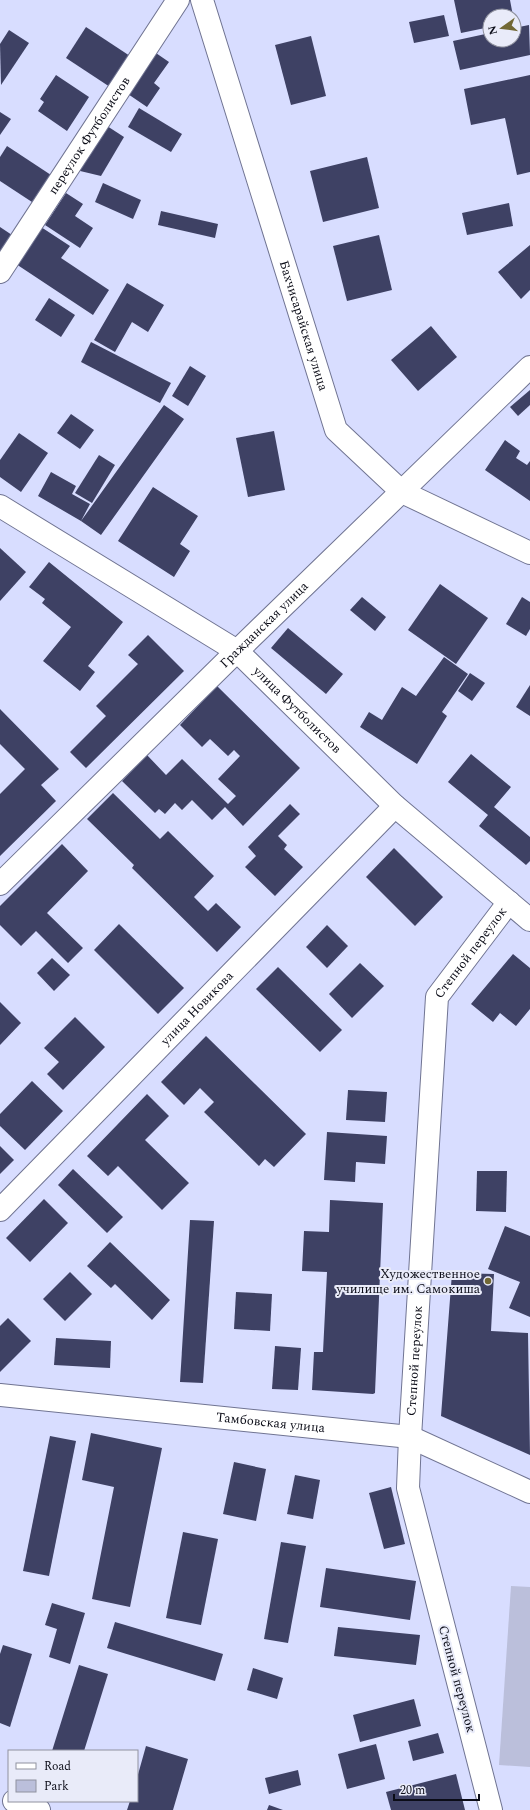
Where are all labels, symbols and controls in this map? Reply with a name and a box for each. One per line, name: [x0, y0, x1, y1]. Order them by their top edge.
north arrow: [482, 8, 522, 48]
text: N: [483, 24, 502, 37]
street label: переулок Футболистов: [43, 72, 135, 199]
street label: Бахчисарайская улица: [274, 258, 333, 394]
street label: Гражданская улица: [215, 576, 313, 673]
street label: улица Футболистов: [248, 661, 346, 758]
street label: Степной переулок: [429, 903, 512, 1003]
street label: улица Новикова: [155, 966, 239, 1051]
place label: Художественное училище им. Самокиша: [335, 1264, 481, 1299]
marker: Художественное училище им. Самокиша: [483, 1276, 493, 1286]
street label: Степной переулок: [401, 1305, 428, 1416]
street label: Тамбовская улица: [215, 1407, 327, 1438]
street label: Степной переулок: [433, 1623, 481, 1735]
legend: [8, 1750, 138, 1802]
text: Road: [44, 1757, 71, 1776]
scale bar: [394, 1776, 479, 1802]
text: Park: [44, 1777, 69, 1796]
text: 20 m: [400, 1781, 425, 1800]

